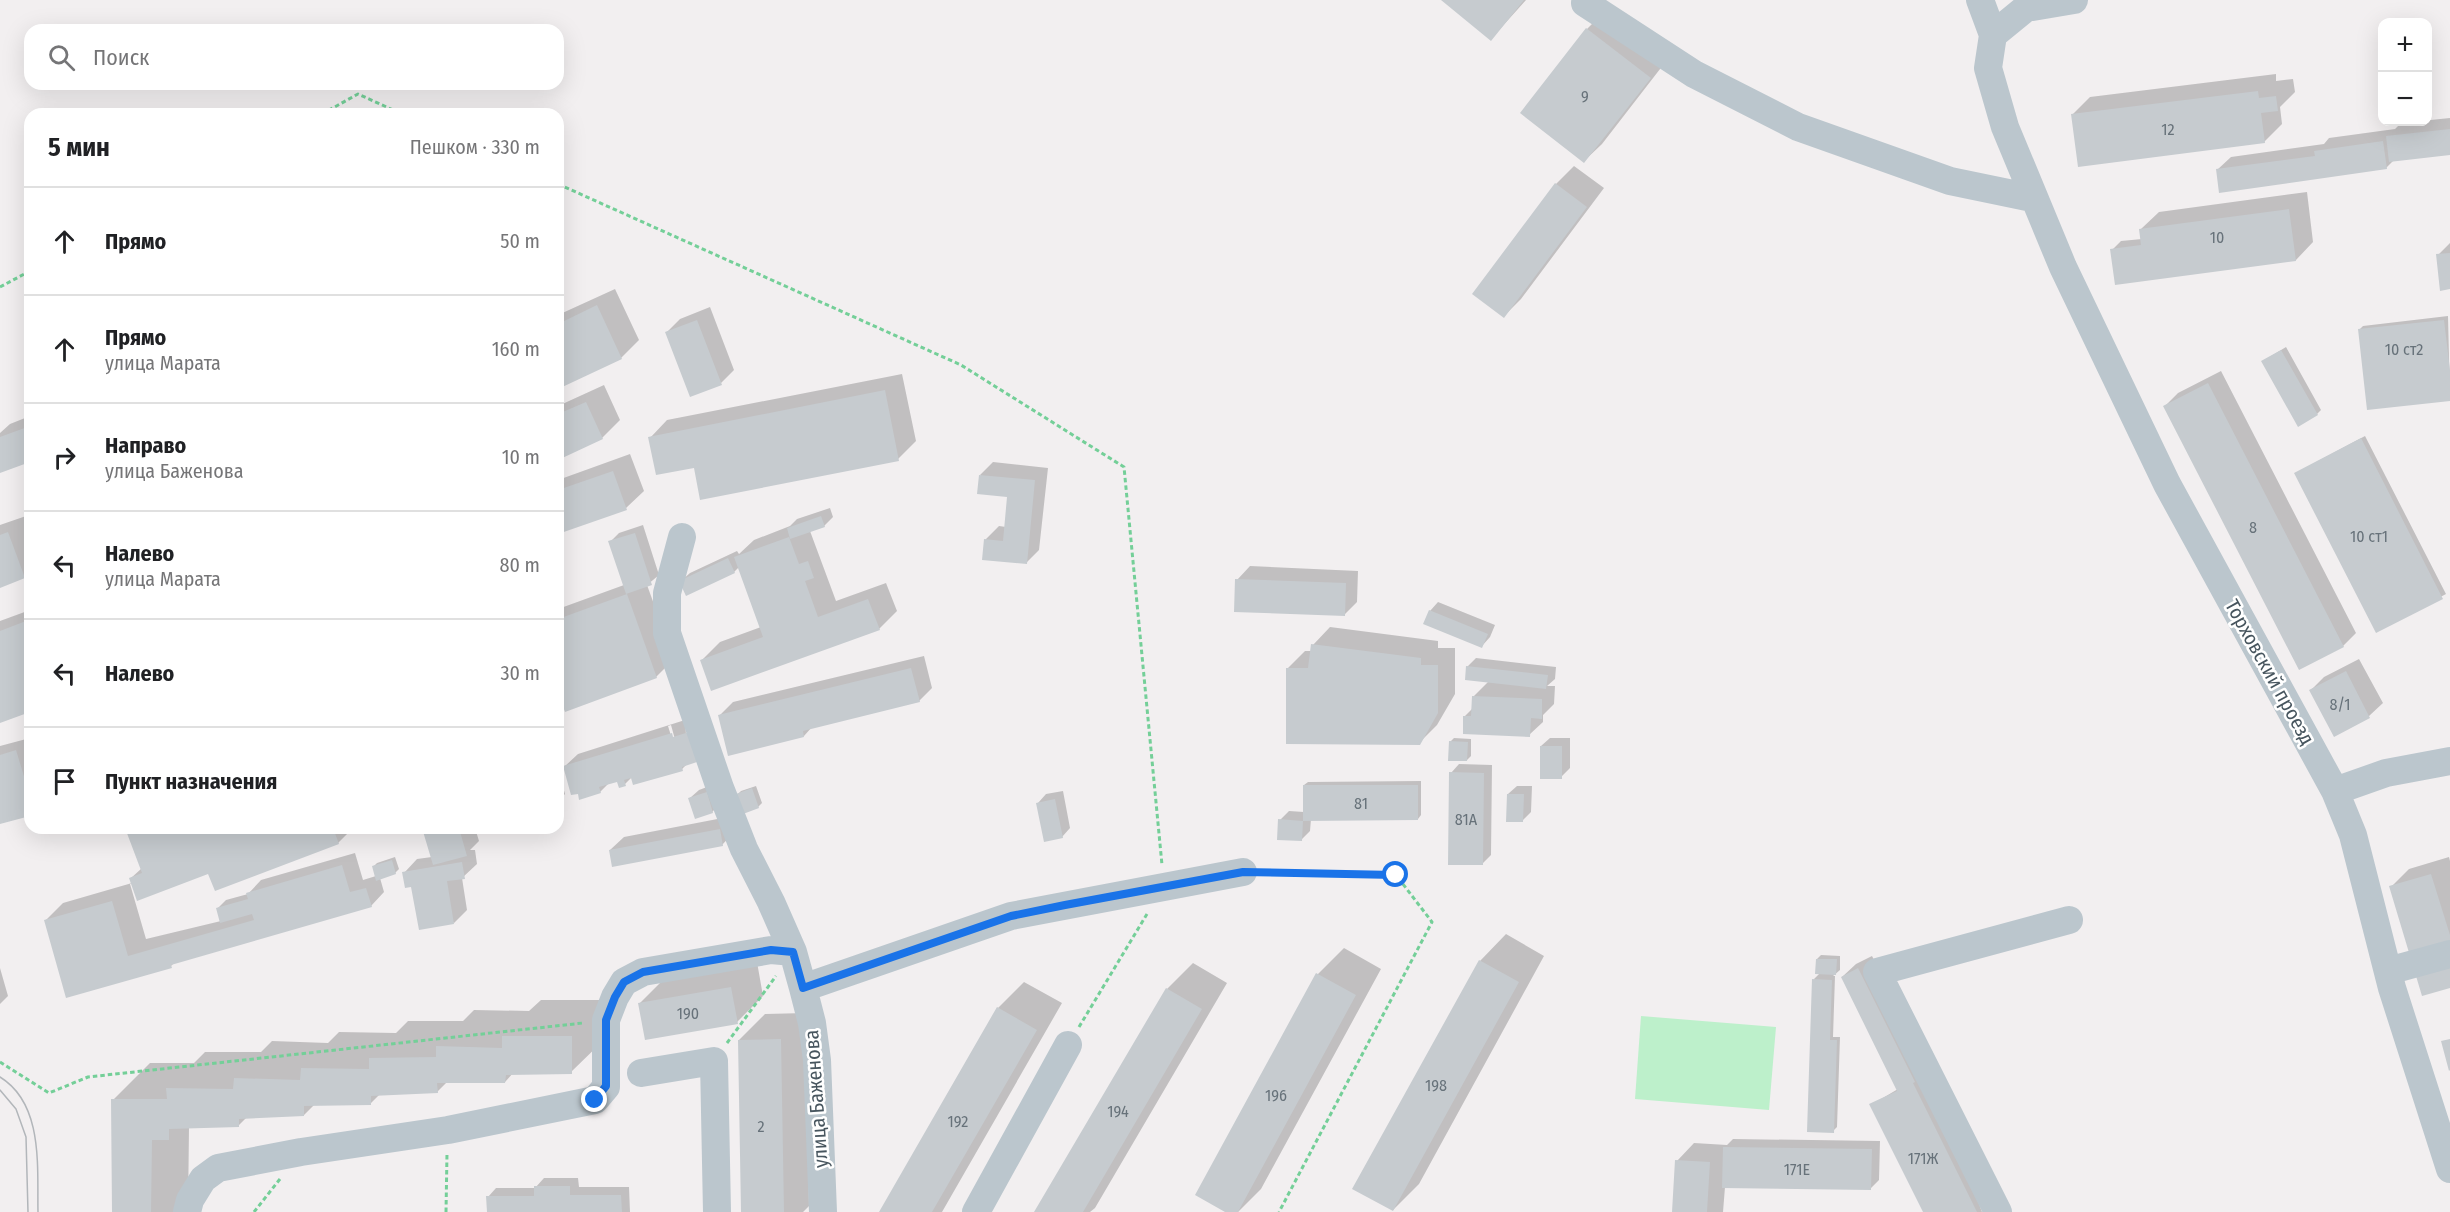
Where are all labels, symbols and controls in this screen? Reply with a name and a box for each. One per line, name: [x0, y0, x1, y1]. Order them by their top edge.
map controls: [2378, 18, 2432, 126]
button: +: [2378, 18, 2432, 72]
search box: [24, 24, 564, 90]
icon: search: [45, 41, 78, 74]
text: Поиск: [93, 44, 149, 71]
button: −: [2378, 72, 2432, 126]
house number: 9: [1581, 87, 1589, 106]
house number: 12: [2161, 120, 2175, 139]
text: 5 мин: [48, 132, 110, 163]
text: Пешком · 330 m: [410, 135, 540, 159]
icon: ahead: [48, 225, 81, 258]
text: Прямо: [105, 228, 166, 255]
house number: 10: [2210, 228, 2224, 247]
text: 50 m: [500, 229, 540, 253]
text: Прямо: [105, 324, 166, 351]
icon: ahead: [48, 333, 81, 366]
text: 160 m: [492, 337, 540, 361]
house number: 10 ст2: [2385, 340, 2423, 359]
text: улица Марата: [105, 351, 221, 375]
text: Направо: [105, 432, 186, 459]
icon: right: [48, 441, 81, 474]
text: 10 m: [502, 445, 540, 469]
text: улица Баженова: [105, 459, 243, 483]
house number: 8: [2249, 518, 2257, 537]
house number: 10 ст1: [2350, 527, 2388, 546]
text: Налево: [105, 540, 174, 567]
icon: left: [48, 549, 81, 582]
text: 80 m: [500, 553, 540, 577]
text: улица Марата: [105, 567, 221, 591]
street label: Торховский проезд: [2220, 595, 2320, 749]
icon: left: [48, 657, 81, 690]
text: Налево: [105, 660, 174, 687]
text: 30 m: [500, 661, 540, 685]
house number: 8/1: [2330, 695, 2350, 714]
icon: arrive: [48, 765, 81, 798]
text: Пункт назначения: [105, 768, 277, 795]
house number: 81: [1354, 794, 1368, 813]
house number: 81А: [1455, 810, 1478, 829]
route start: [1382, 861, 1408, 887]
house number: 190: [677, 1004, 699, 1023]
street label: улица Баженова: [799, 1029, 833, 1169]
house number: 198: [1425, 1076, 1447, 1095]
route end: [581, 1086, 607, 1112]
house number: 196: [1265, 1086, 1287, 1105]
house number: 194: [1107, 1102, 1129, 1121]
house number: 192: [948, 1112, 968, 1131]
house number: 2: [757, 1117, 765, 1136]
house number: 171Ж: [1908, 1149, 1938, 1168]
house number: 171Е: [1784, 1160, 1810, 1179]

